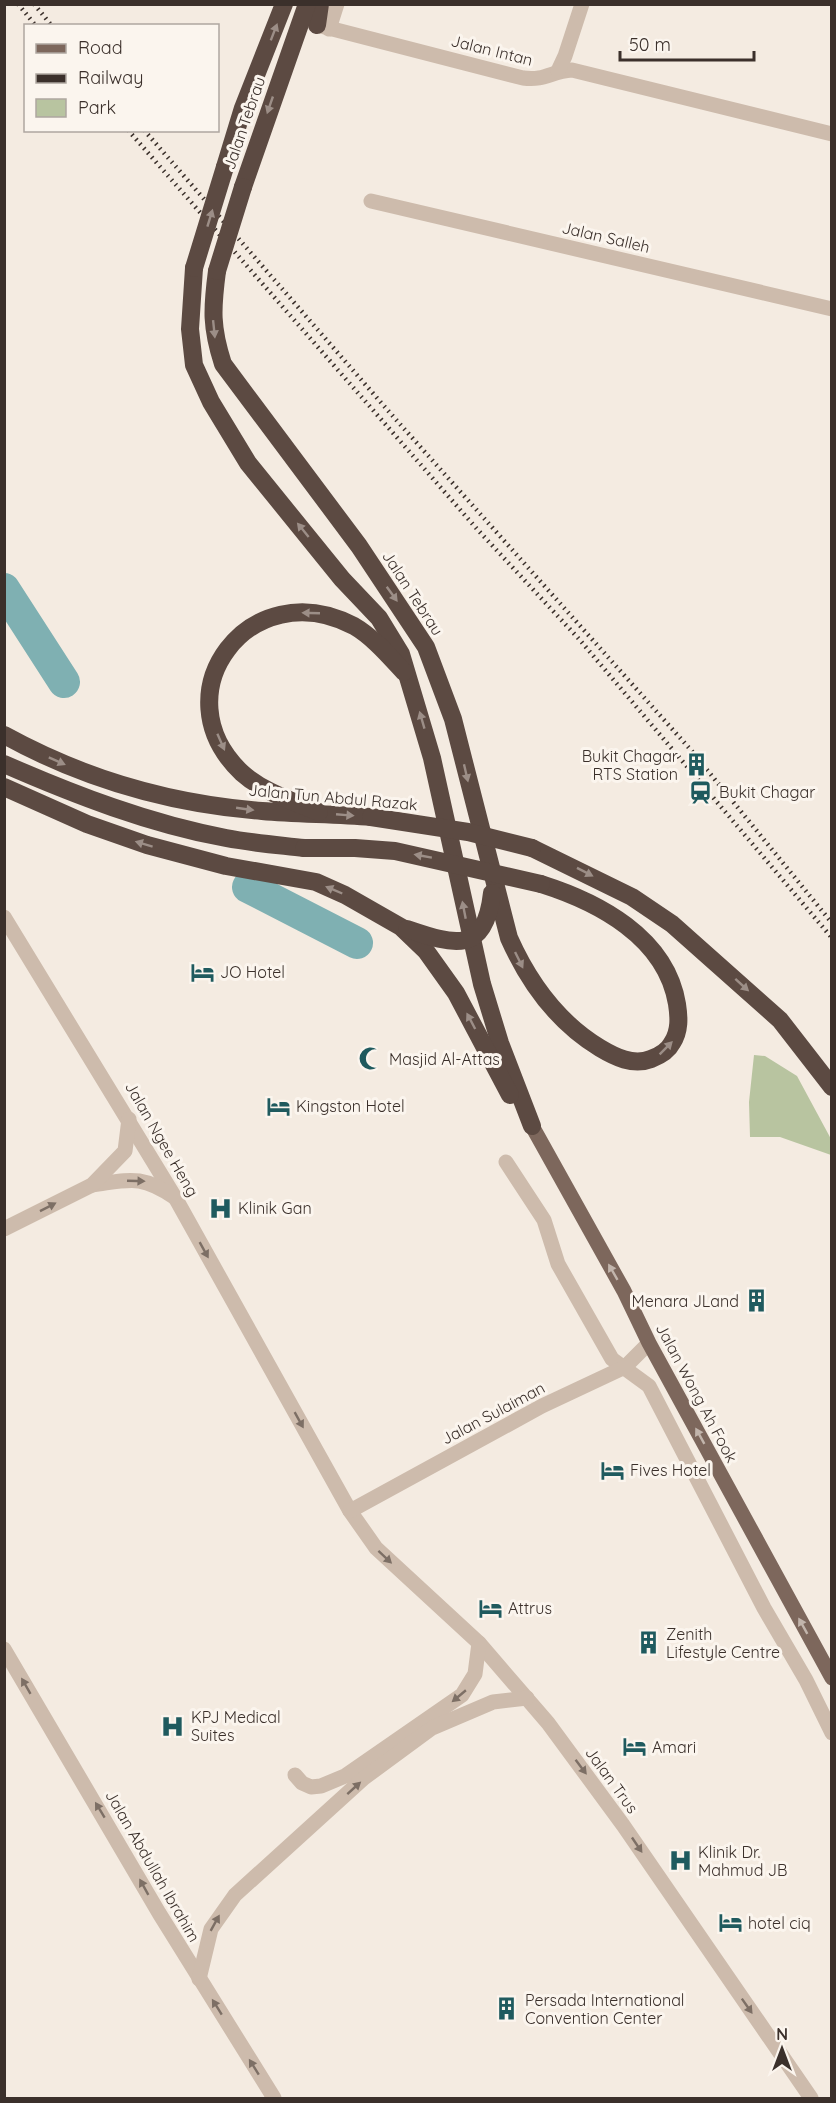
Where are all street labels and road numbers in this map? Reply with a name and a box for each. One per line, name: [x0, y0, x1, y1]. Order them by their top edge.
street label: Jalan Intan: [449, 30, 535, 70]
street label: Jalan Tebrau: [219, 74, 269, 172]
street label: Jalan Salleh: [560, 217, 652, 257]
street label: Jalan Tebrau: [378, 547, 448, 639]
street label: Jalan Tun Abdul Razak: [248, 780, 418, 814]
street label: Jalan Ngee Heng: [121, 1078, 203, 1200]
street label: Jalan Wong Ah Fook: [652, 1320, 742, 1466]
street label: Jalan Sulaiman: [438, 1377, 548, 1449]
street label: Jalan Trus: [581, 1743, 643, 1817]
street label: Jalan Abdullah Ibrahim: [101, 1787, 205, 1945]

